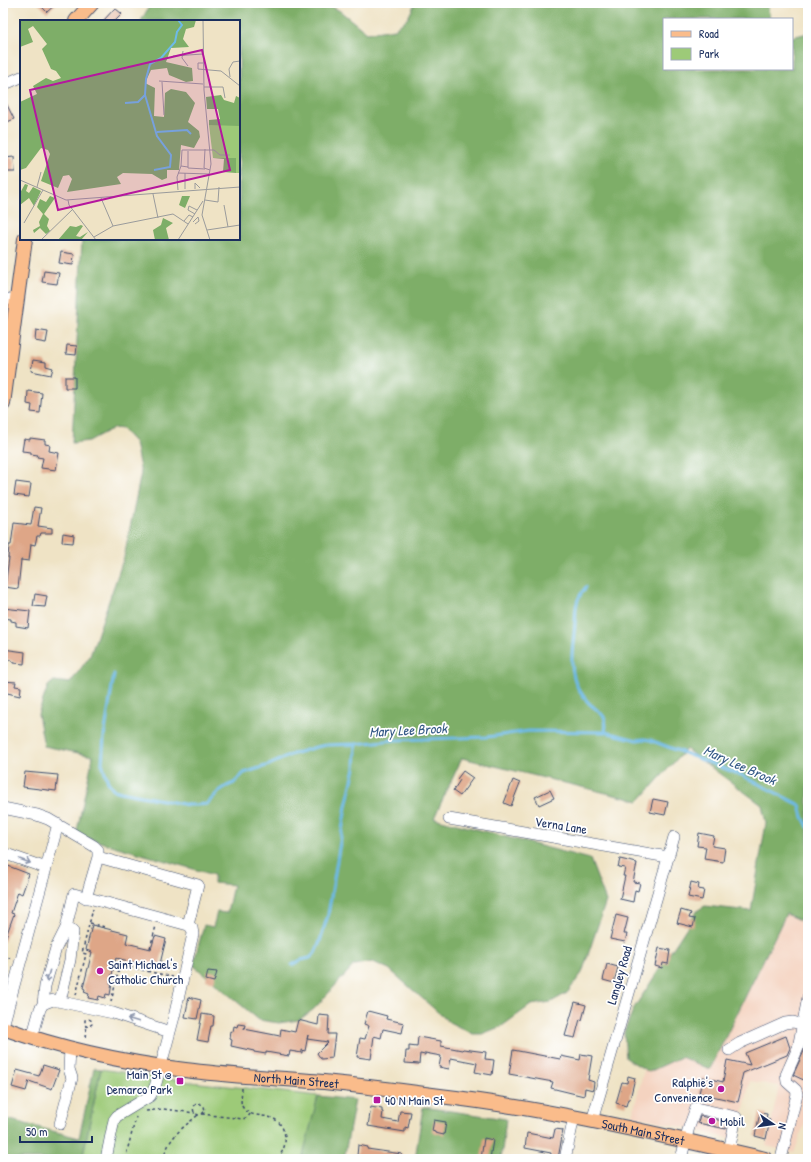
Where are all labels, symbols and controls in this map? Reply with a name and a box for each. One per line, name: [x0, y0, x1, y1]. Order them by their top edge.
legend: [663, 18, 793, 70]
inset map: [20, 20, 240, 240]
text: Road: [699, 25, 719, 42]
text: Park: [699, 45, 719, 62]
water label: Mary Lee Brook: [369, 718, 448, 742]
water label: Mary Lee Brook: [701, 740, 781, 790]
street label: Verna Lane: [534, 812, 588, 838]
one-way arrow: [18, 857, 30, 865]
street label: Langley Road: [602, 944, 636, 1006]
place label: Saint Michael's Catholic Church: [108, 955, 184, 988]
marker: Saint Michael's Catholic Church: [95, 966, 105, 976]
one-way arrow: [44, 969, 51, 982]
one-way arrow: [126, 1016, 139, 1023]
place label: Main St @ Demarco Park: [107, 1065, 173, 1098]
street label: North Main Street: [253, 1068, 340, 1093]
place label: Ralphie's Convenience: [654, 1073, 713, 1106]
marker: Main St @ Demarco Park: [175, 1076, 185, 1086]
marker: Ralphie's Convenience: [716, 1084, 726, 1094]
place label: 40 N Main St: [385, 1091, 444, 1109]
marker: 40 N Main St: [372, 1095, 382, 1105]
north arrow: [753, 1104, 793, 1144]
place label: Mobil: [720, 1112, 745, 1130]
street label: South Main Street: [600, 1114, 687, 1149]
marker: Mobil: [707, 1116, 717, 1126]
scale bar: [20, 1118, 92, 1144]
text: N: [775, 1122, 790, 1131]
text: 50 m: [26, 1123, 47, 1140]

